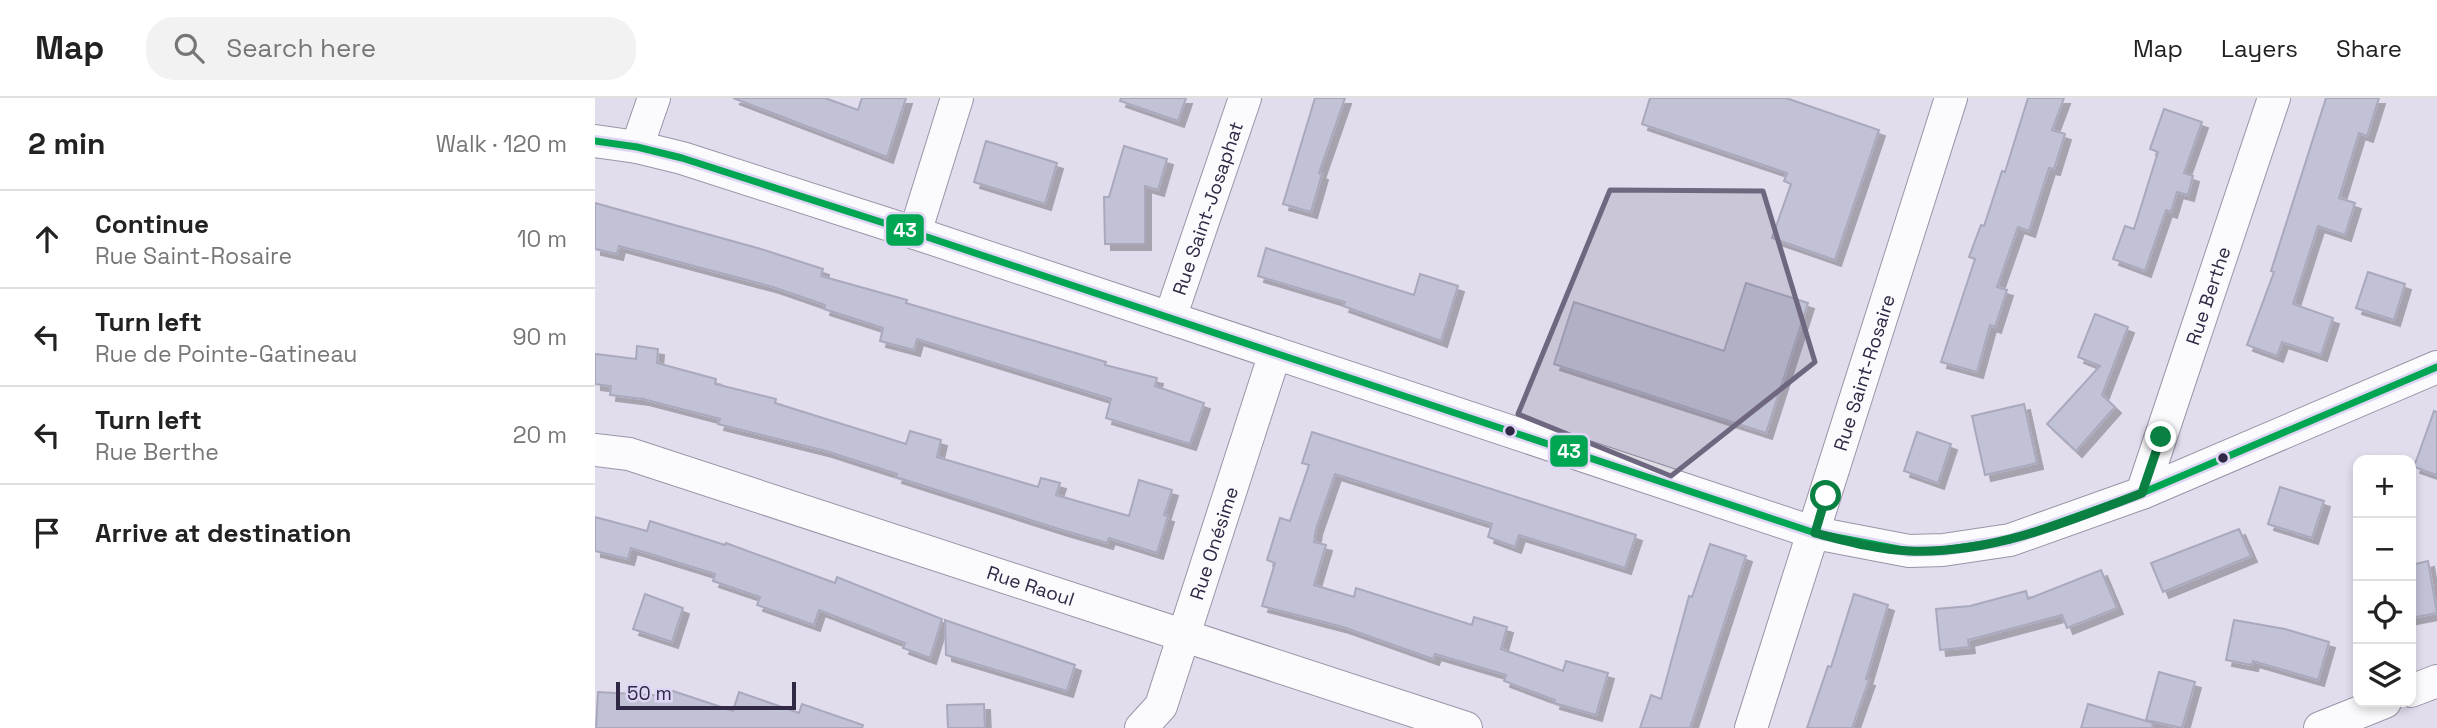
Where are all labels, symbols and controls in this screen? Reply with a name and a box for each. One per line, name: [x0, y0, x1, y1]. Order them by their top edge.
search box: [146, 17, 636, 80]
text: Map: [35, 27, 104, 69]
icon: search: [170, 29, 208, 67]
text: Search here: [226, 31, 376, 65]
text: Map: [2133, 33, 2183, 64]
text: Layers: [2221, 33, 2298, 64]
text: Share: [2336, 33, 2402, 64]
street label: Rue Saint-Josaphat: [1166, 118, 1249, 298]
text: 2 min: [28, 124, 106, 163]
text: Walk · 120 m: [436, 129, 567, 159]
text: Continue: [95, 207, 209, 241]
line badge: 43: [885, 213, 925, 247]
text: 43: [893, 218, 917, 243]
icon: ahead: [28, 220, 66, 258]
text: 10 m: [517, 224, 567, 254]
text: Rue Saint-Rosaire: [95, 241, 292, 271]
street label: Rue Berthe: [2180, 243, 2236, 348]
street label: Rue Saint-Rosaire: [1827, 291, 1900, 454]
text: Turn left: [95, 305, 202, 339]
icon: left: [28, 318, 66, 356]
text: 90 m: [512, 322, 567, 352]
text: Rue de Pointe-Gatineau: [95, 339, 357, 369]
text: Turn left: [95, 403, 202, 437]
icon: left: [28, 416, 66, 454]
text: 20 m: [513, 420, 567, 450]
route end: [2145, 421, 2176, 452]
unlabelled marker: [1503, 424, 1517, 438]
line badge: 43: [1549, 434, 1589, 468]
text: Rue Berthe: [95, 437, 219, 467]
text: 43: [1557, 439, 1581, 464]
unlabelled marker: [2216, 451, 2230, 465]
map controls: [2353, 455, 2416, 707]
button: +: [2353, 455, 2416, 518]
route start: [1810, 480, 1841, 511]
street label: Rue Onésime: [1184, 483, 1244, 603]
icon: arrive: [28, 514, 66, 552]
text: Arrive at destination: [95, 516, 352, 550]
button: −: [2353, 518, 2416, 581]
street label: Rue Raoul: [984, 560, 1078, 611]
button: locate: [2353, 581, 2416, 644]
button: layers: [2353, 644, 2416, 707]
scale bar: [616, 679, 796, 711]
text: 50 m: [627, 681, 672, 706]

